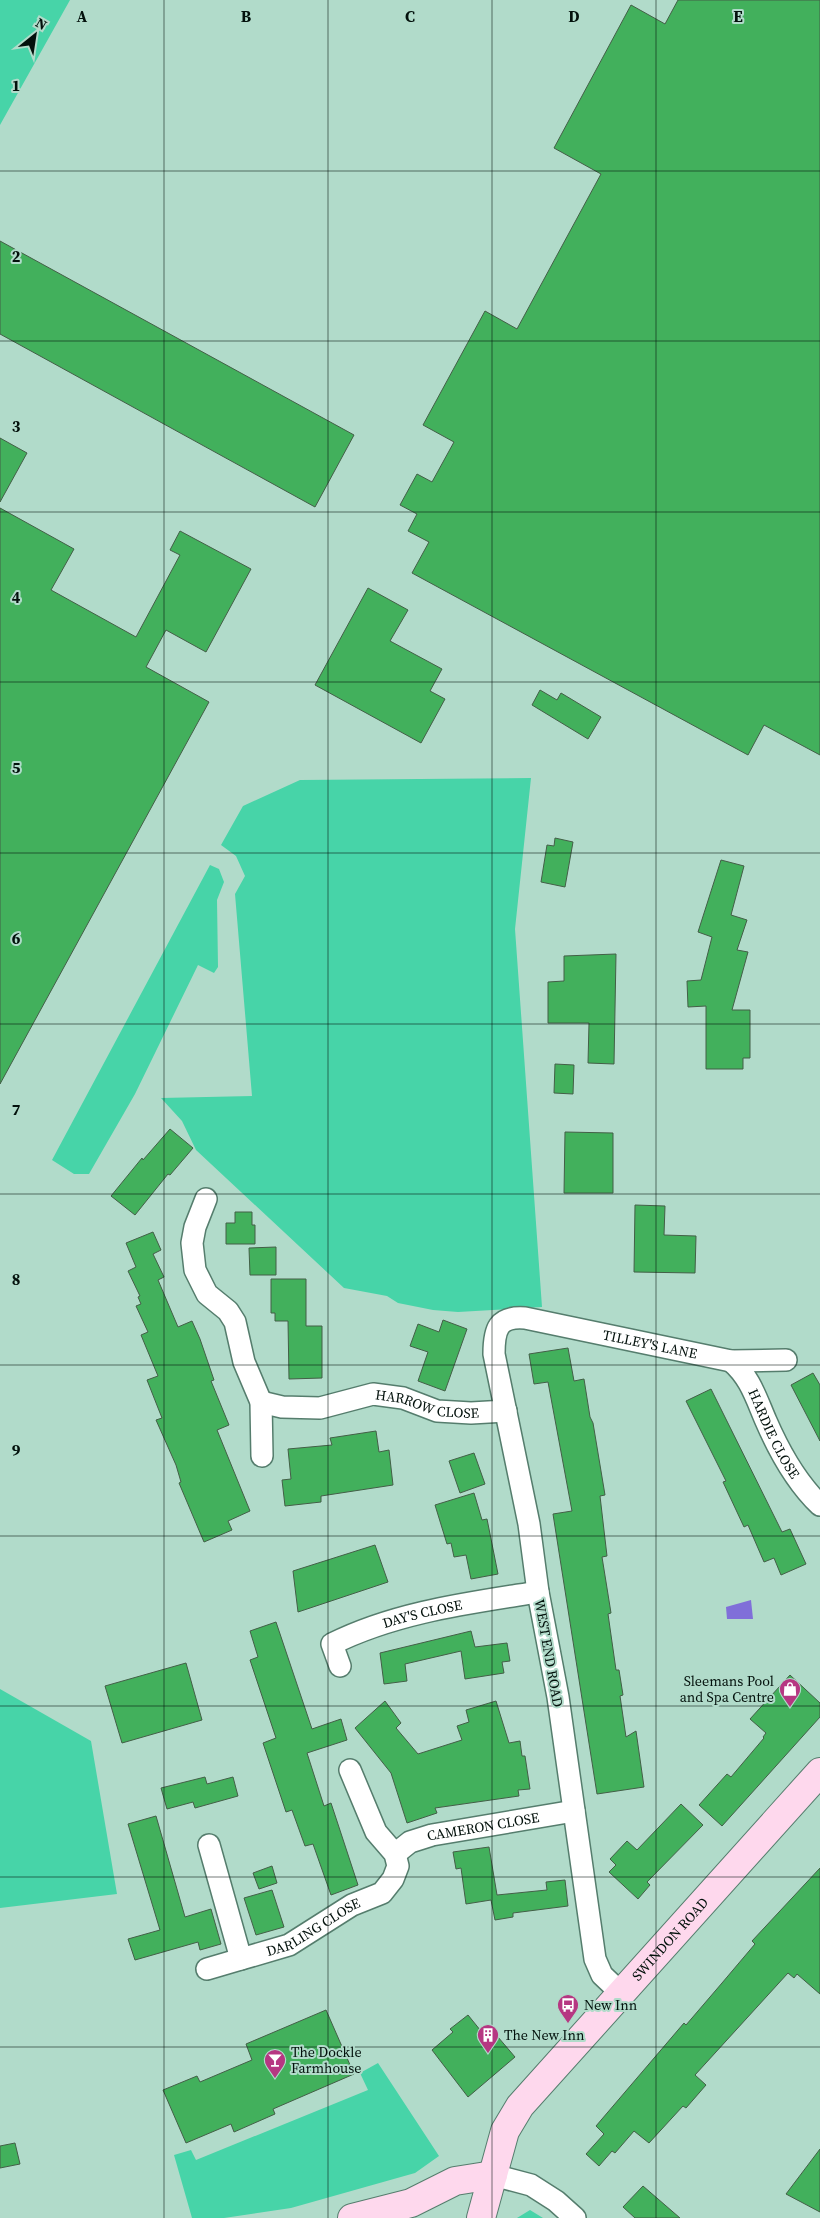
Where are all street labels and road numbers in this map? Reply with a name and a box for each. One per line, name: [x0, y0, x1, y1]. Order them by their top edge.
street label: TILLEY'S LANE: [601, 1325, 699, 1364]
street label: HARROW CLOSE: [374, 1384, 480, 1423]
street label: HARDIE CLOSE: [743, 1385, 805, 1483]
street label: DAY'S CLOSE: [380, 1595, 464, 1633]
street label: WEST END ROAD: [530, 1597, 568, 1709]
street label: CAMERON CLOSE: [424, 1807, 541, 1846]
street label: DARLING CLOSE: [264, 1893, 363, 1961]
street label: SWINDON ROAD: [627, 1893, 713, 1985]

